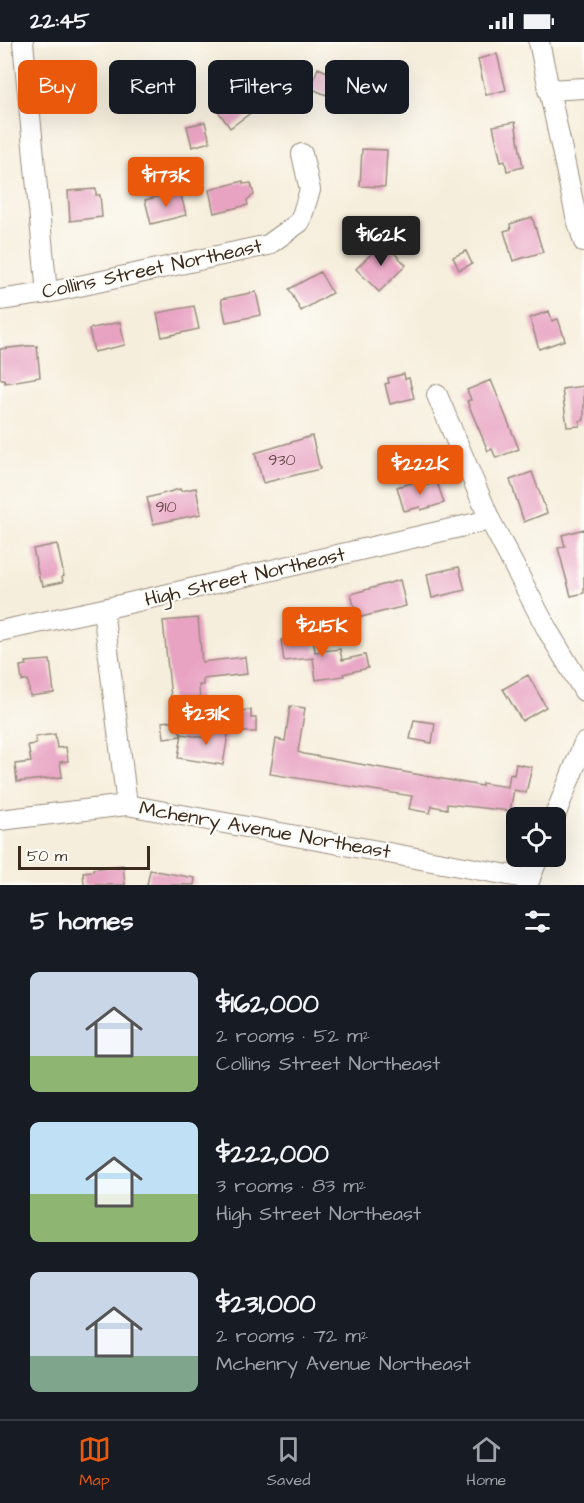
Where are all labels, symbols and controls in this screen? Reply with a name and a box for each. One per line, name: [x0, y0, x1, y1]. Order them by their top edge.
text: 22:45: [30, 6, 89, 37]
chip: Buy: [18, 60, 97, 114]
chip: Rent: [109, 60, 196, 114]
chip: Filters: [208, 60, 313, 114]
chip: New: [325, 60, 409, 114]
pin: $173K: [124, 157, 208, 208]
text: $173K: [142, 162, 190, 190]
pin: $162K: [339, 216, 423, 267]
text: $162K: [356, 221, 406, 249]
street label: Collins Street Northeast: [39, 232, 265, 306]
pin: $222K: [378, 445, 462, 496]
house number: 930: [268, 449, 296, 471]
text: $222K: [391, 450, 449, 478]
house number: 910: [155, 496, 177, 518]
street label: High Street Northeast: [142, 540, 348, 615]
pin: $215K: [280, 607, 364, 658]
text: $215K: [296, 612, 348, 640]
pin: $231K: [164, 695, 248, 746]
text: $231K: [182, 700, 230, 728]
street label: Mchenry Avenue Northeast: [137, 794, 393, 867]
map controls: [506, 807, 566, 867]
button: locate: [506, 807, 566, 867]
scale bar: [18, 843, 150, 870]
text: 50 m: [27, 845, 67, 867]
text: 5 homes: [30, 903, 134, 939]
icon: filters: [521, 905, 554, 938]
text: $162,000: [216, 986, 319, 1022]
icon: home: [78, 996, 150, 1068]
text: 2 rooms · 52 m²: [216, 1022, 370, 1050]
text: Collins Street Northeast: [216, 1050, 440, 1078]
text: $222,000: [216, 1136, 329, 1172]
icon: home: [78, 1146, 150, 1218]
text: 3 rooms · 83 m²: [216, 1172, 366, 1200]
text: High Street Northeast: [216, 1200, 421, 1228]
text: $231,000: [216, 1286, 316, 1322]
icon: home: [78, 1296, 150, 1368]
text: 2 rooms · 72 m²: [216, 1322, 368, 1350]
text: Mchenry Avenue Northeast: [216, 1350, 471, 1378]
tab: Map: [78, 1433, 111, 1491]
tab: Saved: [267, 1433, 310, 1491]
tab: Home: [466, 1433, 506, 1491]

